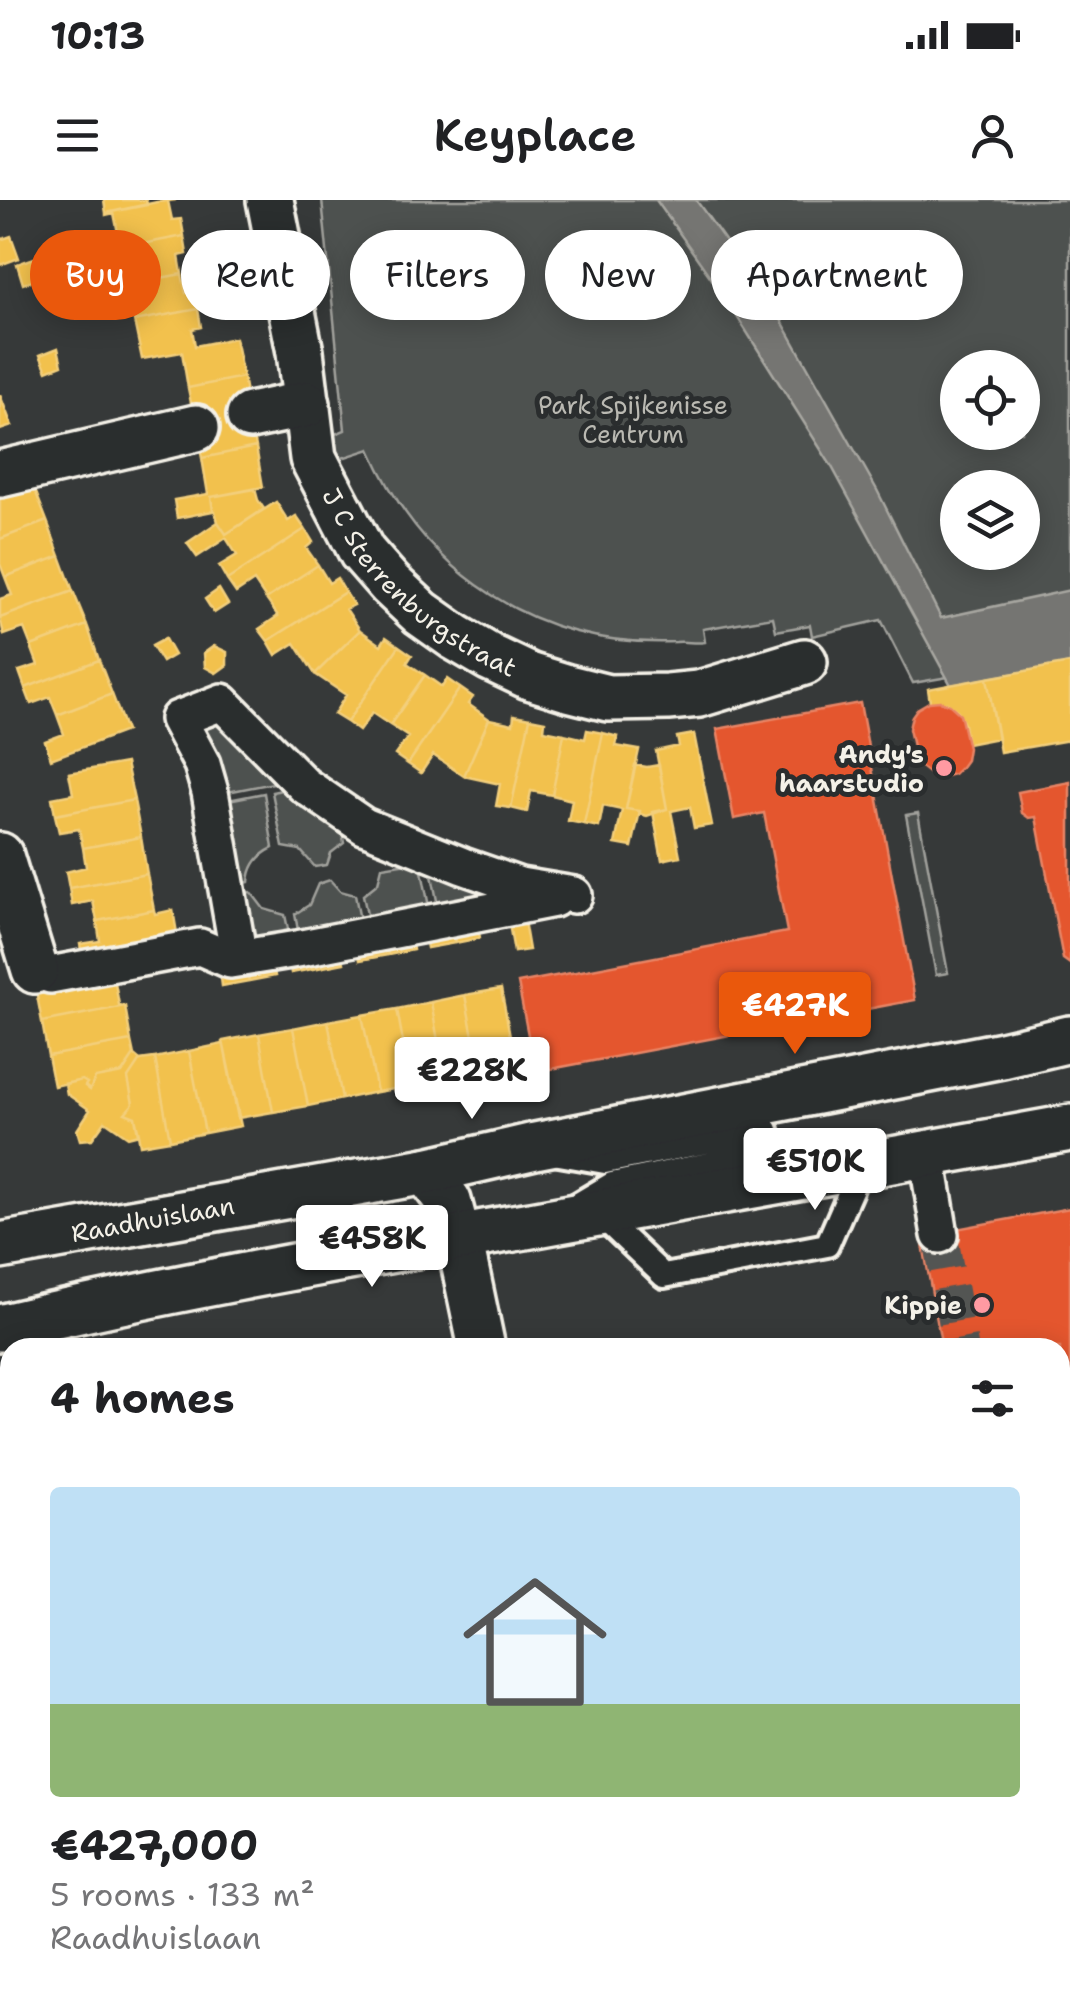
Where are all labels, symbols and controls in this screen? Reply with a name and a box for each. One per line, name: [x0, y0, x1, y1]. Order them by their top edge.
text: 10:13: [50, 10, 145, 61]
text: Keyplace: [434, 105, 636, 165]
icon: menu: [50, 108, 105, 163]
icon: person: [965, 108, 1020, 163]
chip: Buy: [30, 230, 161, 320]
chip: Rent: [181, 230, 330, 320]
chip: Filters: [350, 230, 525, 320]
chip: New: [545, 230, 691, 320]
chip: Apartment: [711, 230, 963, 320]
map controls: [940, 350, 1040, 570]
button: locate: [940, 350, 1040, 450]
park label: Park Spijkenisse Centrum: [538, 388, 728, 451]
button: layers: [940, 470, 1040, 570]
street label: J C Sterrenburgstraat: [314, 482, 522, 685]
place label: Andy's haarstudio: [779, 737, 924, 800]
marker: Andy's haarstudio: [933, 757, 955, 779]
pin: €427K: [725, 972, 865, 1057]
text: €427K: [741, 983, 849, 1026]
pin: €228K: [402, 1037, 542, 1122]
text: €228K: [417, 1048, 527, 1091]
pin: €510K: [745, 1128, 885, 1213]
text: €510K: [766, 1139, 864, 1182]
street label: Raadhuislaan: [68, 1188, 237, 1250]
pin: €458K: [302, 1205, 442, 1290]
text: €458K: [318, 1216, 426, 1259]
place label: Kippie: [884, 1288, 962, 1322]
marker: Kippie: [971, 1294, 993, 1316]
text: 4 homes: [50, 1370, 235, 1426]
icon: filters: [965, 1371, 1020, 1426]
icon: home: [445, 1552, 625, 1732]
text: €427,000: [50, 1817, 258, 1873]
text: 5 rooms · 133 m²: [50, 1873, 315, 1916]
text: Raadhuislaan: [50, 1916, 261, 1959]

